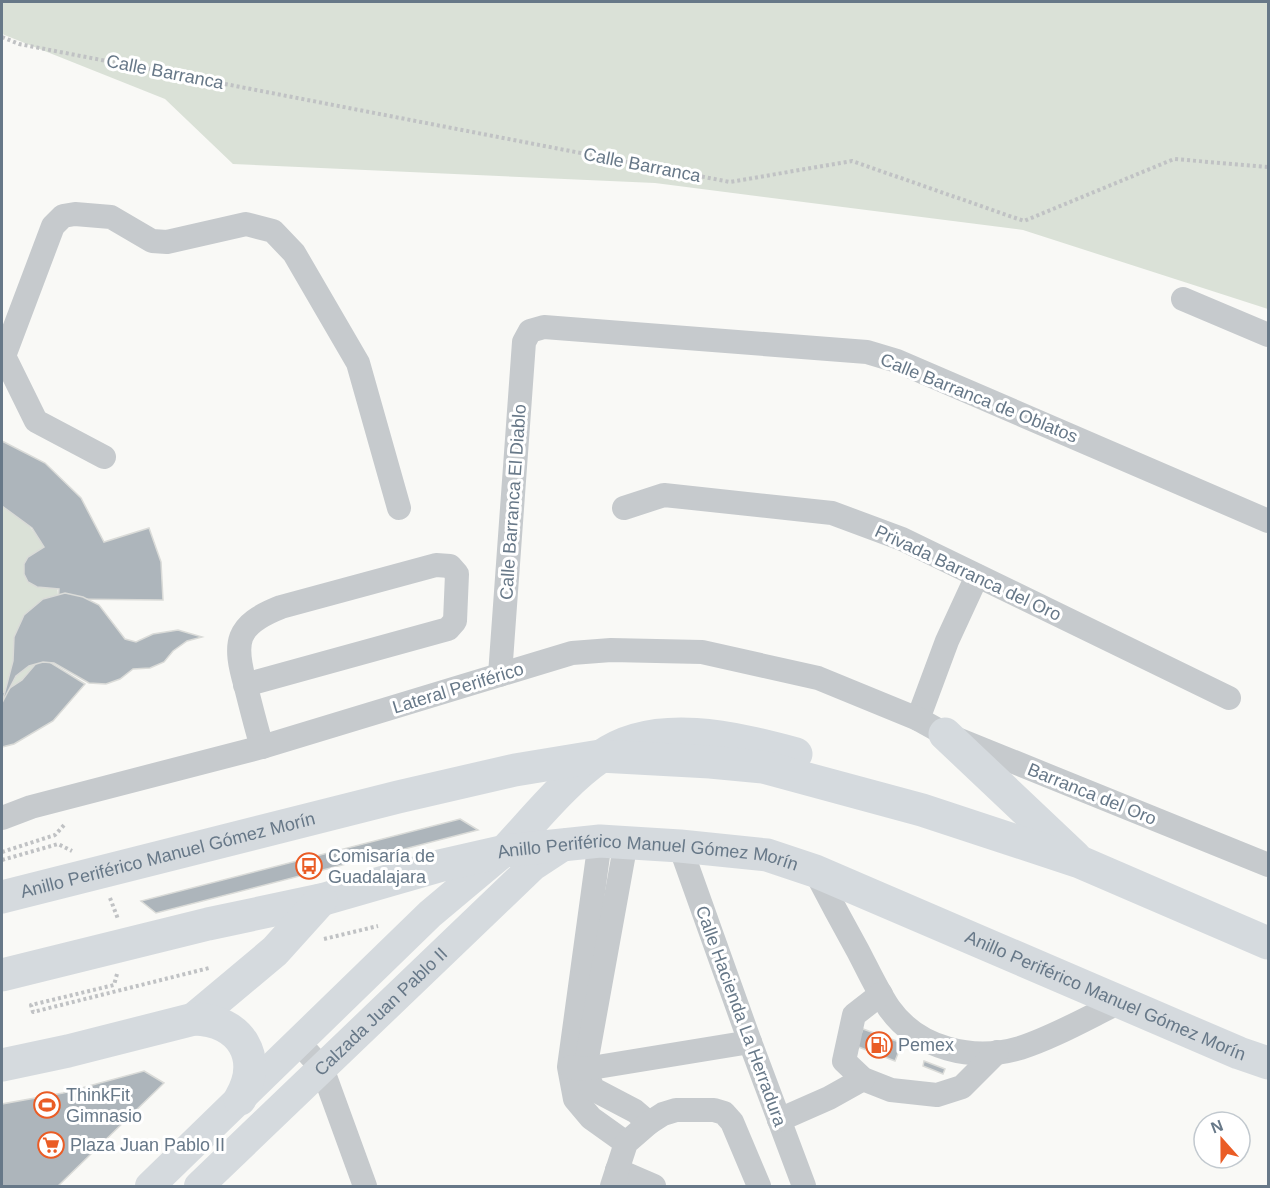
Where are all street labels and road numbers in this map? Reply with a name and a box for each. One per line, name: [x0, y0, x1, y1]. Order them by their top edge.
street label: Calle Barranca: [105, 51, 226, 93]
street label: Calle Barranca: [582, 144, 703, 186]
street label: Calle Barranca de Oblatos: [877, 349, 1081, 447]
street label: Calle Barranca El Diablo: [496, 403, 530, 601]
street label: Privada Barranca del Oro: [872, 521, 1064, 625]
street label: Lateral Periférico: [390, 659, 526, 717]
street label: Barranca del Oro: [1025, 759, 1159, 829]
street label: Anillo Periférico Manuel Gómez Morín: [18, 808, 317, 902]
street label: Anillo Periférico Manuel Gómez Morín: [495, 831, 801, 875]
street label: Calle Hacienda La Herradura: [692, 903, 791, 1130]
street label: Anillo Periférico Manuel Gómez Morín: [962, 927, 1248, 1065]
street label: Calzada Juan Pablo II: [310, 943, 452, 1080]

